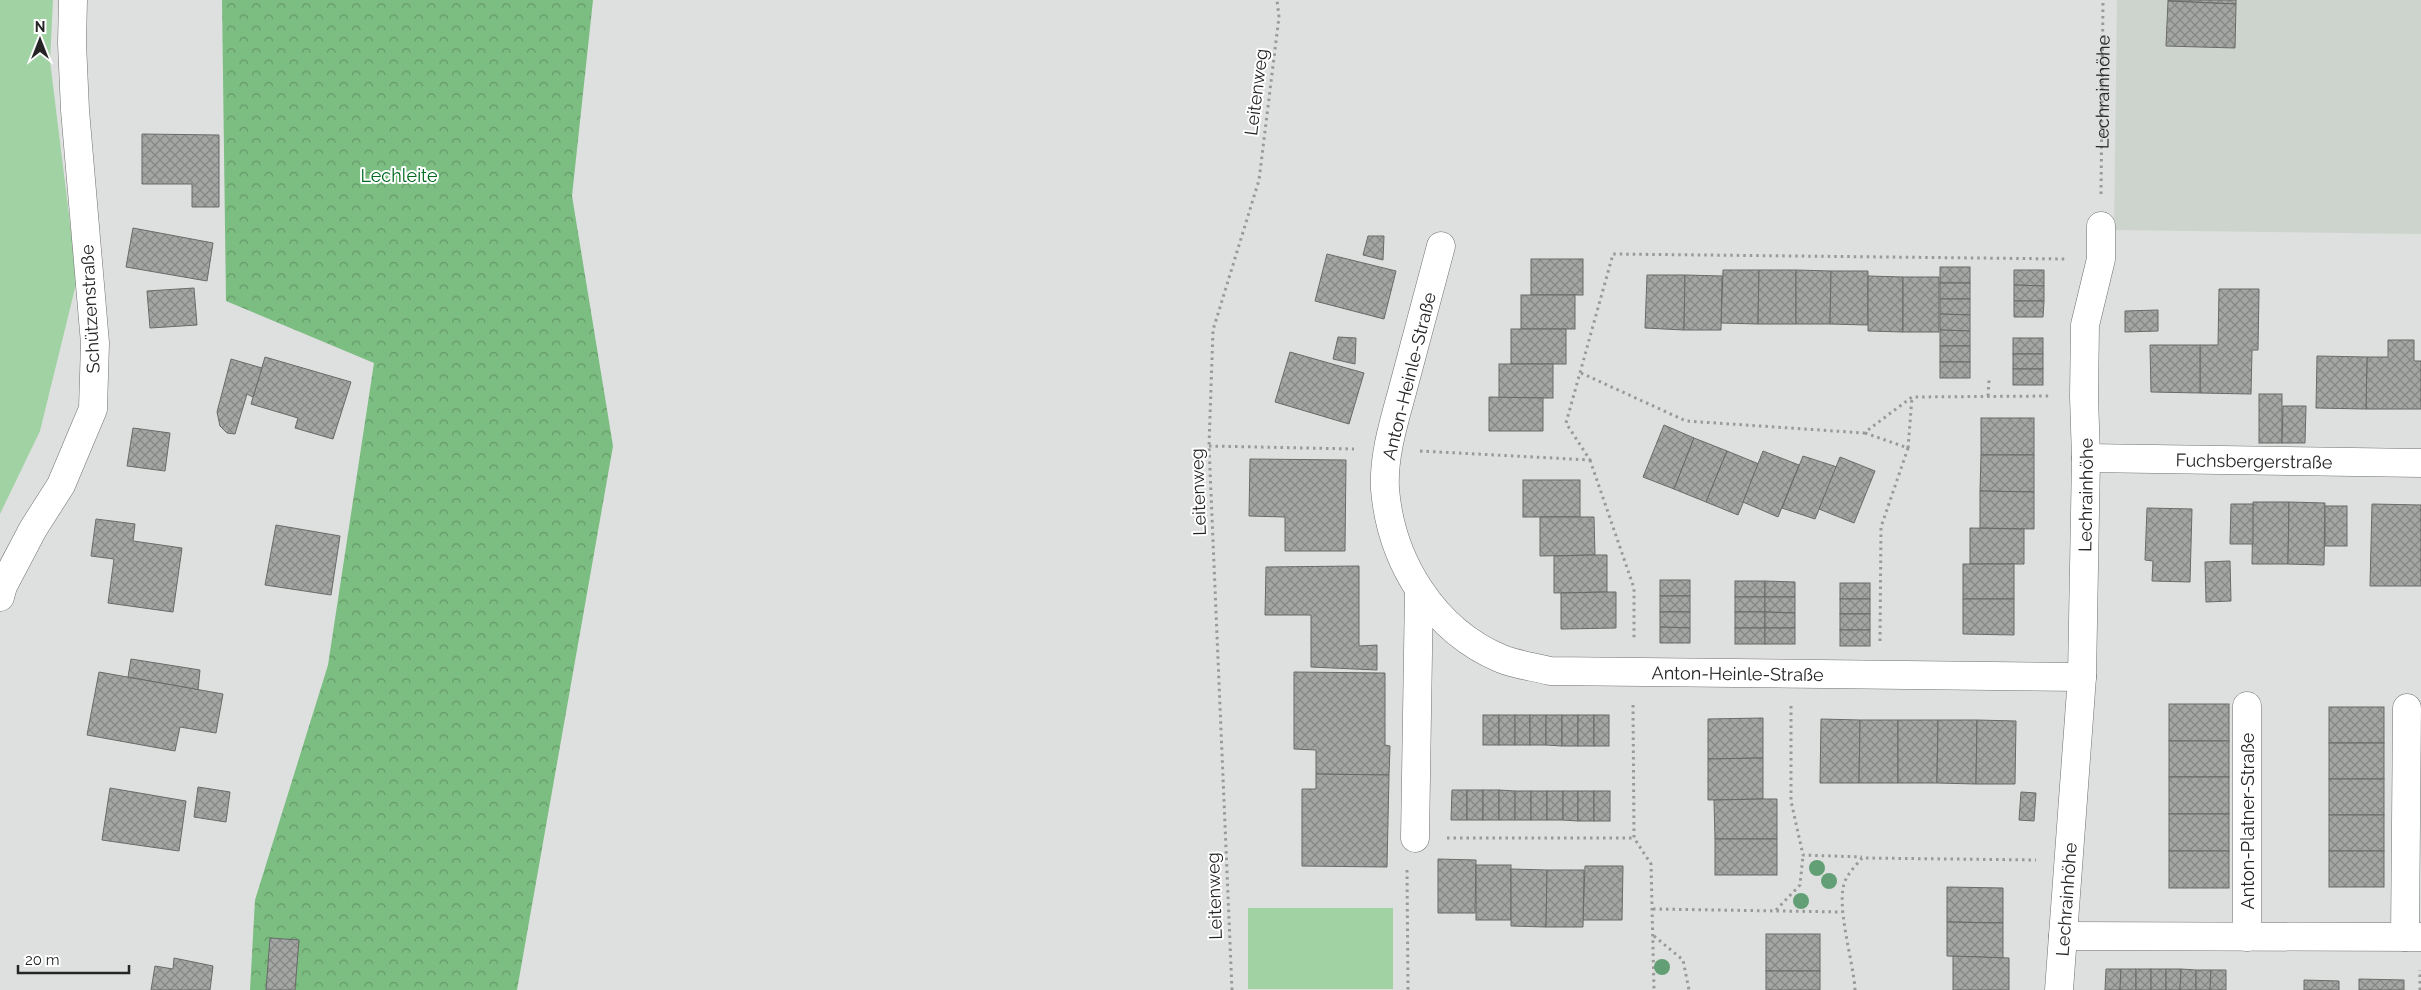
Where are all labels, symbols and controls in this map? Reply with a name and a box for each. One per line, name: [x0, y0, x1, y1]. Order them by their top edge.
north arrow: [15, 15, 65, 65]
text: N: [35, 19, 45, 35]
street label: Lechrainhöhe: [2091, 34, 2113, 149]
street label: Leitenweg: [1240, 47, 1272, 137]
park label: Lechleite: [360, 165, 438, 186]
street label: Schützenstraße: [76, 244, 104, 374]
street label: Anton-Heinle-Straße: [1378, 290, 1440, 462]
street label: Lechrainhöhe: [2074, 437, 2097, 552]
street label: Leitenweg: [1186, 448, 1210, 536]
street label: Fuchsbergerstraße: [2175, 449, 2333, 472]
street label: Anton-Heinle-Straße: [1652, 662, 1824, 685]
street label: Anton-Platner-Straße: [2237, 732, 2258, 909]
street label: Lechrainhöhe: [2051, 841, 2080, 957]
street label: Leitenweg: [1202, 852, 1226, 940]
scale bar: [18, 942, 129, 974]
text: 20 m: [25, 951, 60, 969]

